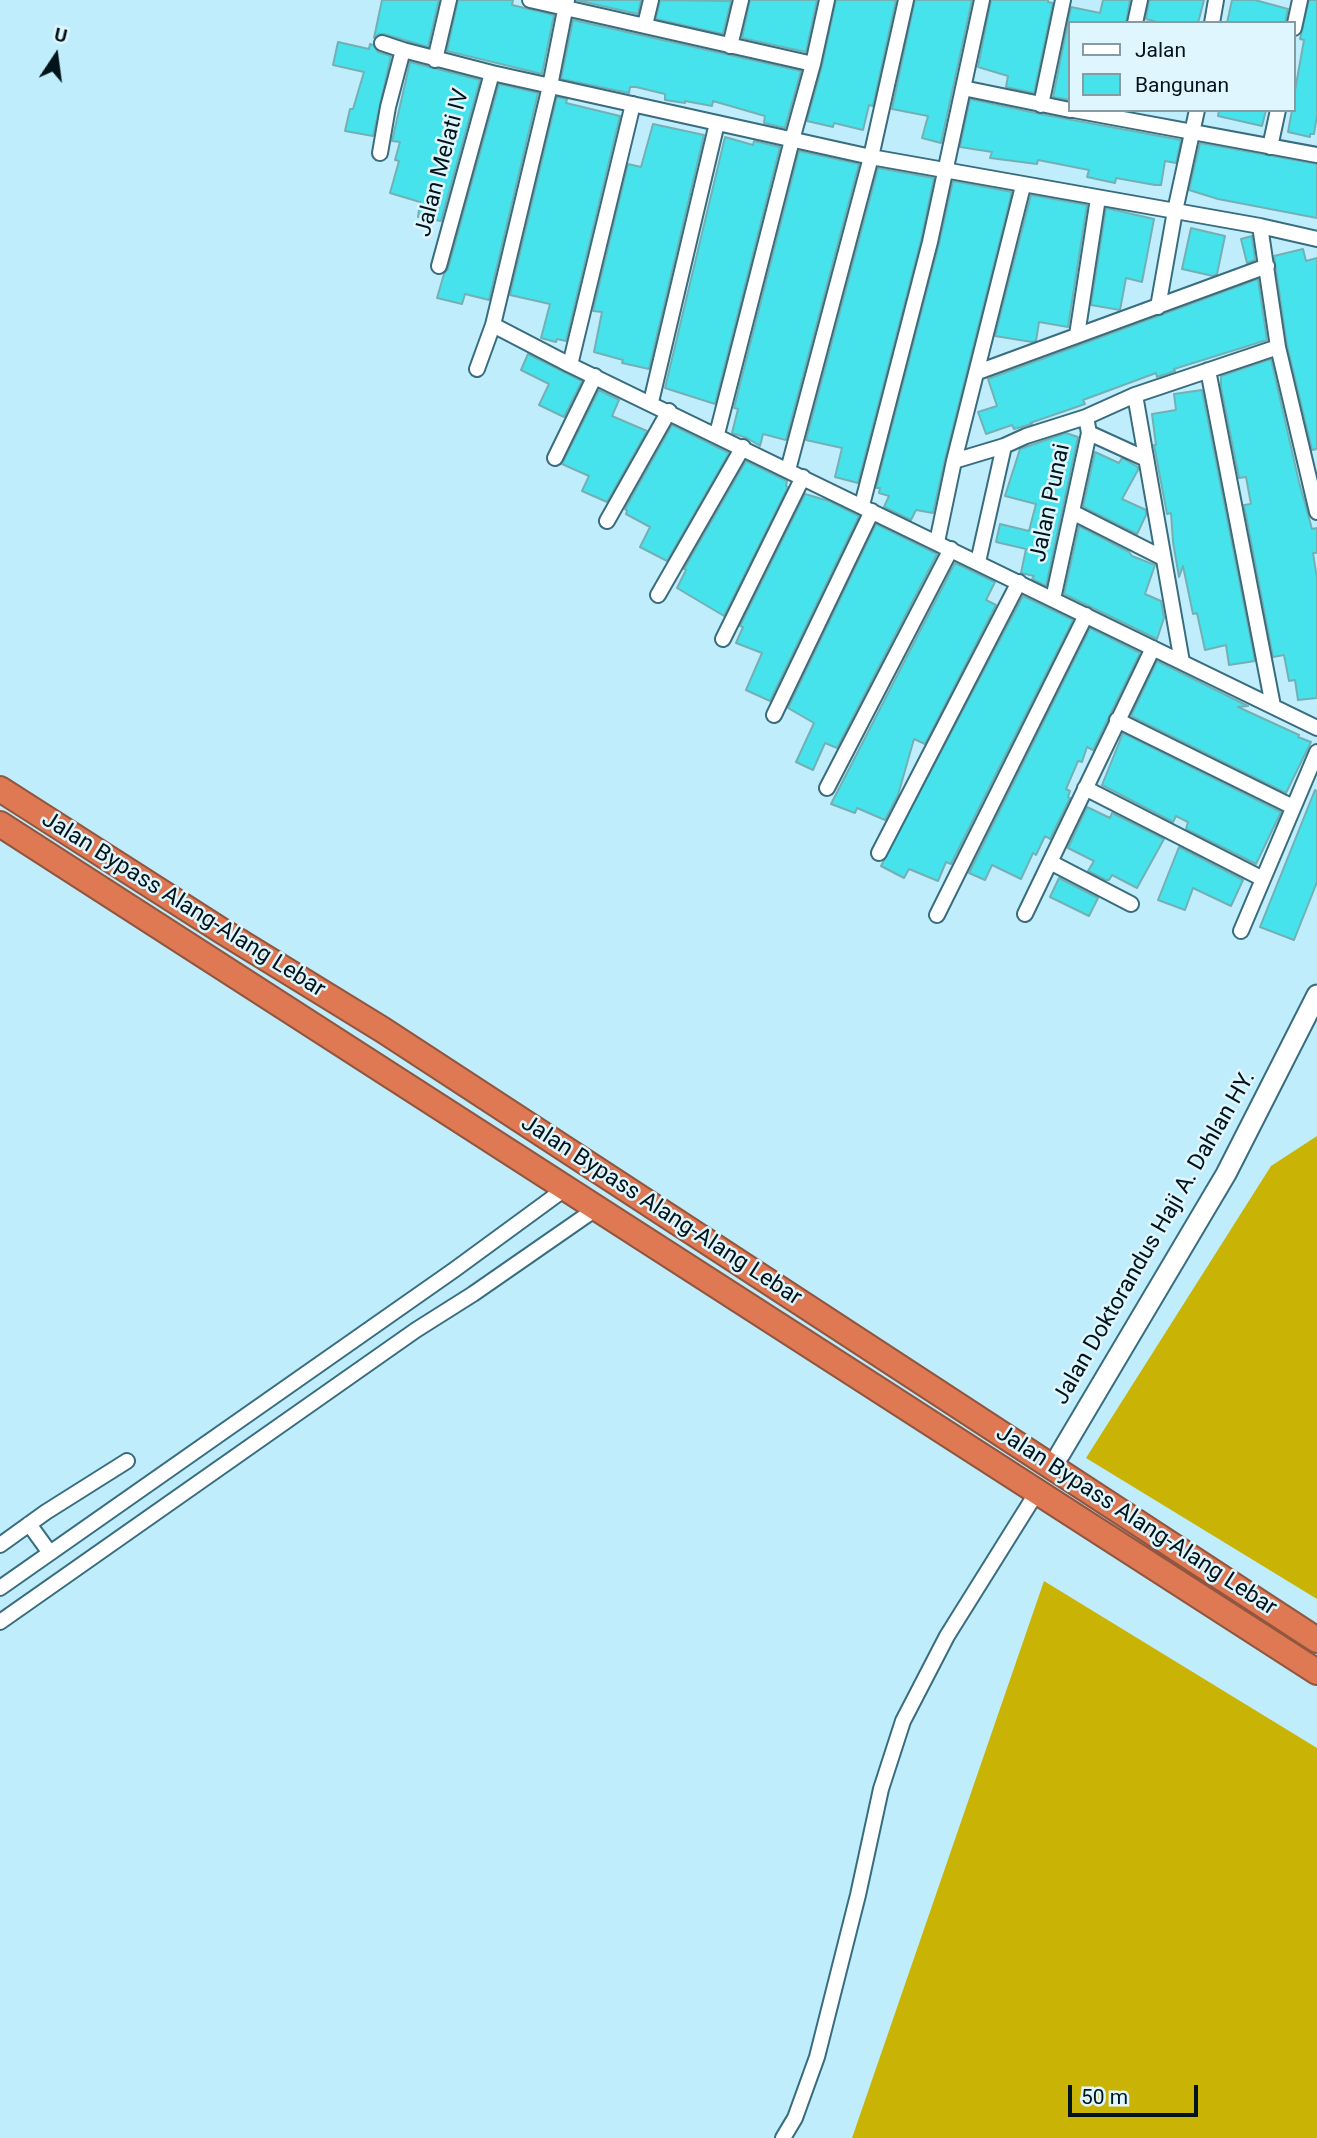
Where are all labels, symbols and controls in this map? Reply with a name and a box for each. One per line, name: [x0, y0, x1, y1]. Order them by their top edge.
north arrow: [21, 21, 91, 91]
legend: [1068, 21, 1296, 112]
text: U: [52, 22, 70, 48]
text: Jalan: [1135, 38, 1186, 62]
text: Bangunan: [1135, 73, 1229, 97]
street label: Jalan Melati IV: [410, 86, 476, 240]
street label: Jalan Punai: [1025, 442, 1077, 564]
street label: Jalan Bypass Alang-Alang Lebar: [36, 806, 330, 1004]
street label: Jalan Doktorandus Haji A. Dahlan HY.: [1048, 1066, 1262, 1410]
street label: Jalan Bypass Alang-Alang Lebar: [515, 1110, 807, 1312]
street label: Jalan Bypass Alang-Alang Lebar: [990, 1420, 1282, 1622]
scale bar: [1072, 2072, 1202, 2116]
text: 50 m: [1081, 2085, 1128, 2109]

